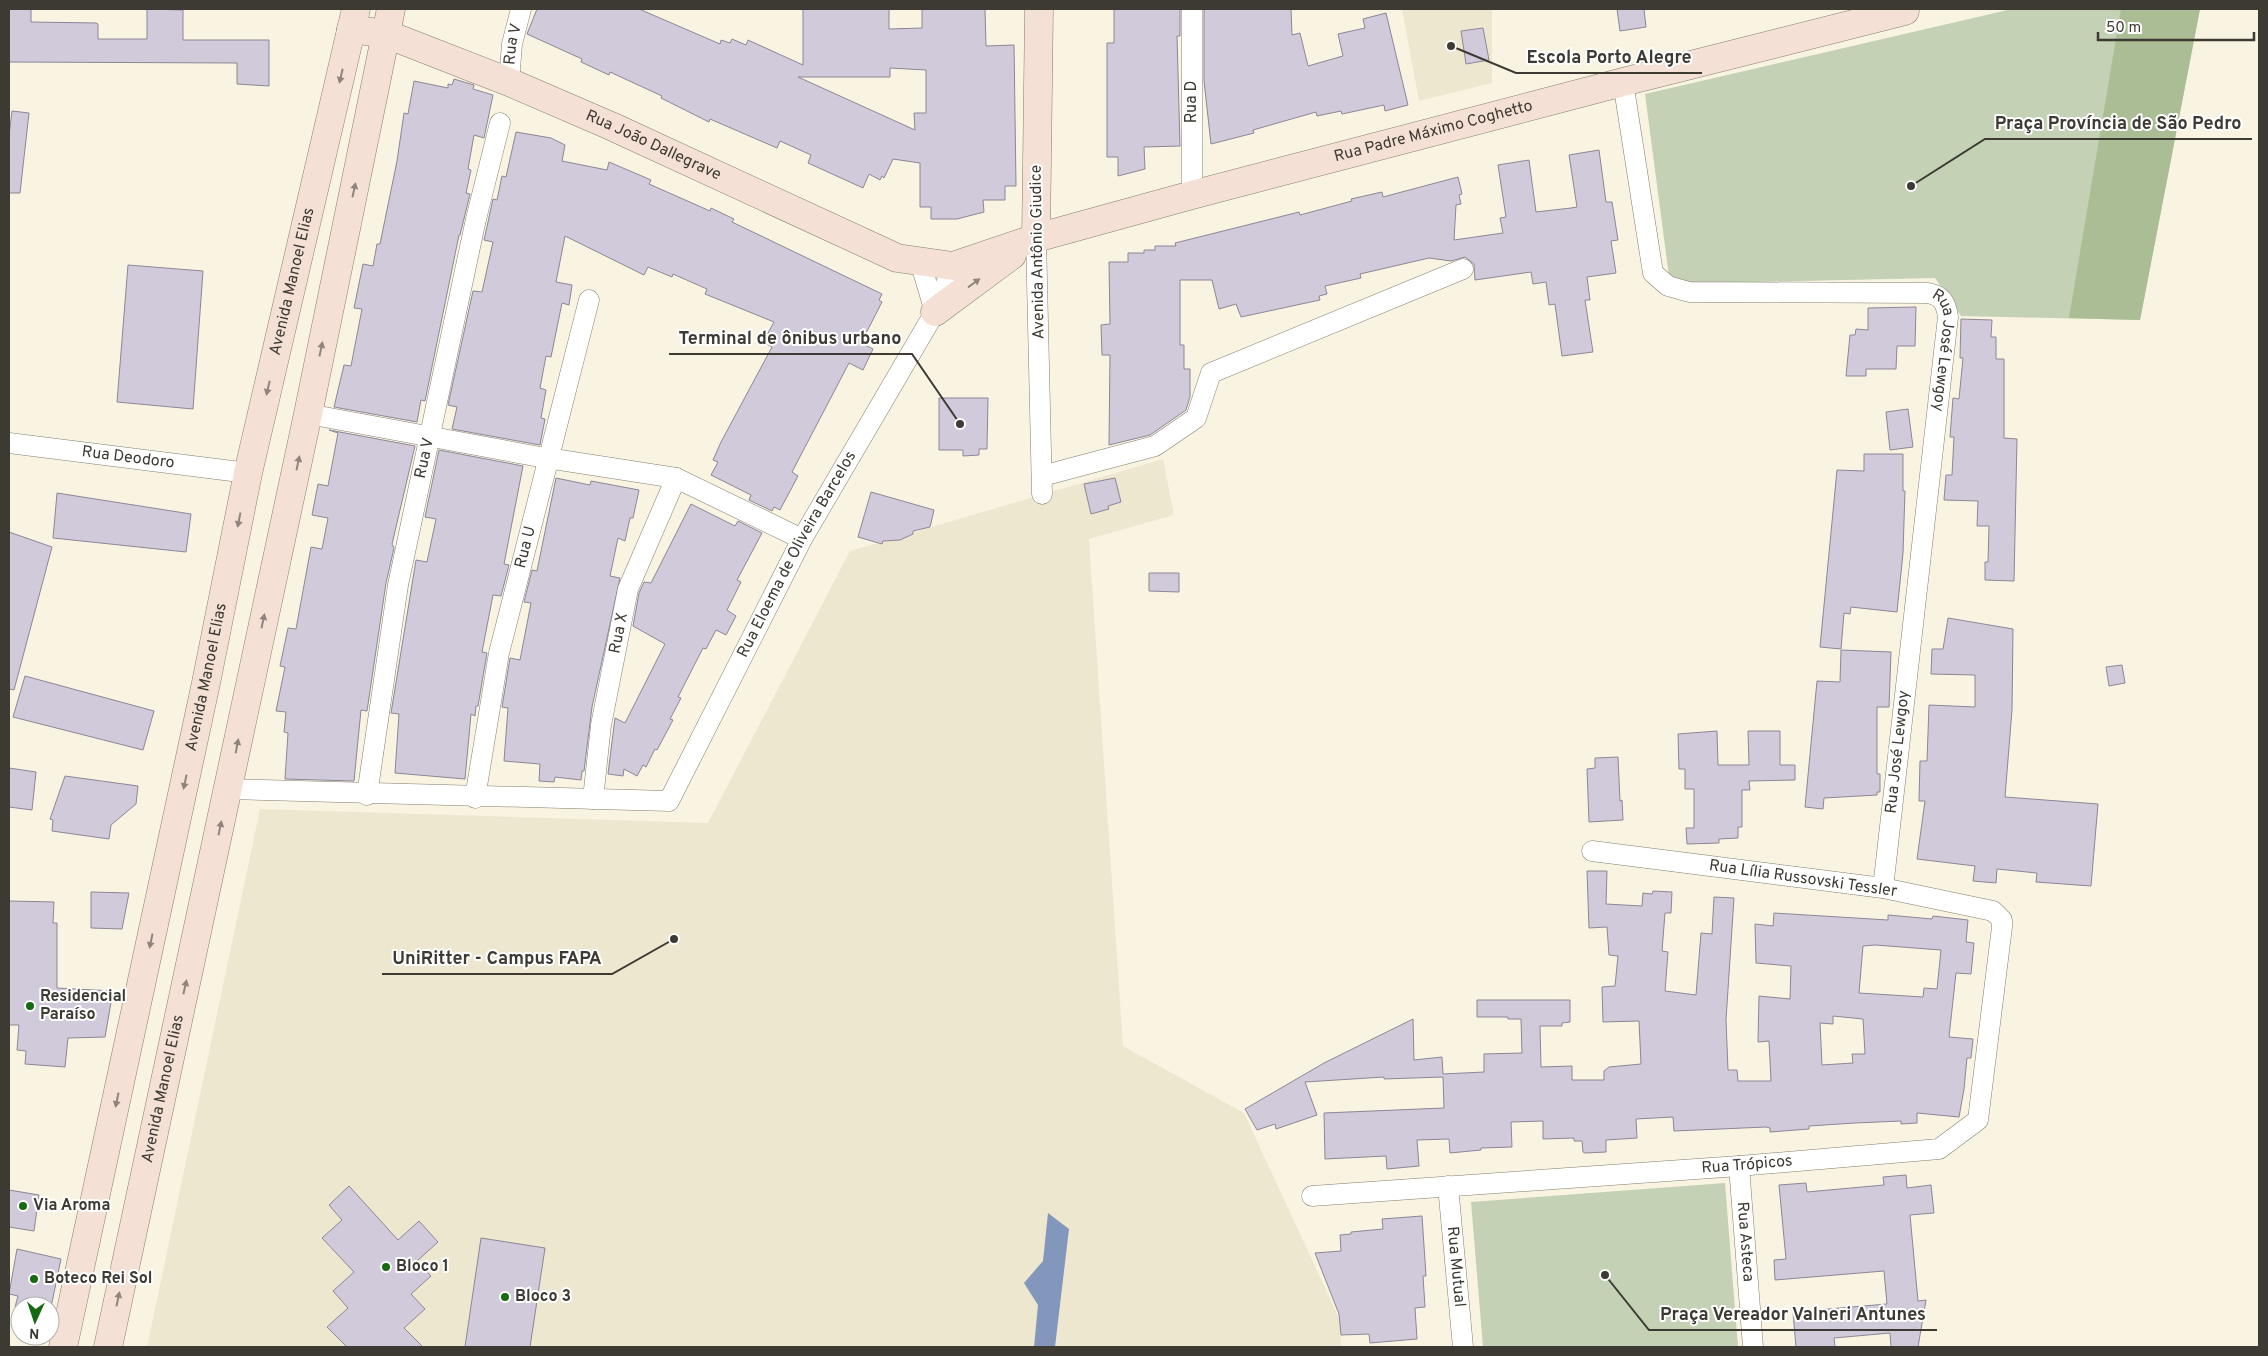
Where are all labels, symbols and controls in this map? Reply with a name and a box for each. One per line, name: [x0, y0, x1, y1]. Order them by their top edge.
scale bar: [2098, 10, 2254, 42]
text: 50 m: [2106, 19, 2141, 38]
street label: Rua V: [500, 22, 527, 66]
callout: Escola Porto Alegre: [1516, 40, 1702, 73]
text: Escola Porto Alegre: [1526, 47, 1692, 70]
one-way arrow: [337, 69, 345, 84]
street label: Rua D: [1182, 81, 1202, 123]
street label: Rua Padre Máximo Coghetto: [1332, 96, 1535, 167]
street label: Rua João Dallegrave: [582, 106, 724, 185]
callout: Praça Província de São Pedro: [1985, 106, 2252, 139]
text: Praça Província de São Pedro: [1995, 113, 2241, 136]
street label: Avenida Antônio Giudice: [1026, 164, 1050, 340]
one-way arrow: [350, 182, 358, 198]
street label: Avenida Manoel Elias: [266, 206, 319, 357]
one-way arrow: [967, 277, 980, 288]
street label: Rua José Lewgoy: [1927, 285, 1958, 412]
callout: Terminal de ônibus urbano: [669, 321, 912, 354]
text: Terminal de ônibus urbano: [679, 328, 901, 351]
one-way arrow: [318, 341, 326, 357]
one-way arrow: [264, 380, 272, 395]
street label: Rua V: [411, 436, 439, 481]
street label: Rua Deodoro: [81, 442, 176, 474]
street label: Rua Eloema de Oliveira Barcelos: [733, 448, 861, 661]
one-way arrow: [294, 454, 302, 470]
one-way arrow: [234, 513, 242, 529]
street label: Rua U: [511, 524, 541, 571]
street label: Avenida Manoel Elias: [182, 601, 232, 753]
street label: Rua X: [605, 611, 633, 655]
one-way arrow: [259, 614, 267, 629]
street label: Rua José Lewgoy: [1882, 689, 1914, 815]
one-way arrow: [233, 738, 241, 754]
one-way arrow: [181, 775, 189, 790]
one-way arrow: [216, 820, 224, 835]
street label: Rua Lília Russovski Tessler: [1708, 856, 1898, 902]
one-way arrow: [147, 934, 155, 949]
callout: UniRitter - Campus FAPA: [382, 941, 612, 974]
text: UniRitter - Campus FAPA: [392, 948, 602, 971]
one-way arrow: [181, 979, 189, 994]
place label: Residencial Paraíso: [40, 987, 126, 1025]
marker: Residencial Paraíso: [24, 1000, 36, 1012]
street label: Avenida Manoel Elias: [138, 1013, 189, 1165]
one-way arrow: [112, 1093, 120, 1109]
street label: Rua Trópicos: [1701, 1151, 1793, 1179]
place label: Via Aroma: [33, 1196, 110, 1216]
marker: Via Aroma: [17, 1200, 29, 1212]
street label: Rua Asteca: [1732, 1201, 1758, 1283]
street label: Rua Mutual: [1442, 1225, 1469, 1308]
place label: Bloco 1: [396, 1257, 449, 1277]
marker: Bloco 1: [380, 1261, 392, 1273]
place label: Boteco Rei Sol: [44, 1269, 152, 1289]
marker: Boteco Rei Sol: [28, 1273, 40, 1285]
place label: Bloco 3: [515, 1287, 571, 1307]
marker: Bloco 3: [499, 1291, 511, 1303]
one-way arrow: [114, 1292, 122, 1307]
north arrow: [10, 1296, 60, 1346]
callout: Praça Vereador Valneri Antunes: [1649, 1297, 1937, 1330]
text: Praça Vereador Valneri Antunes: [1660, 1304, 1926, 1327]
text: N: [29, 1324, 40, 1341]

